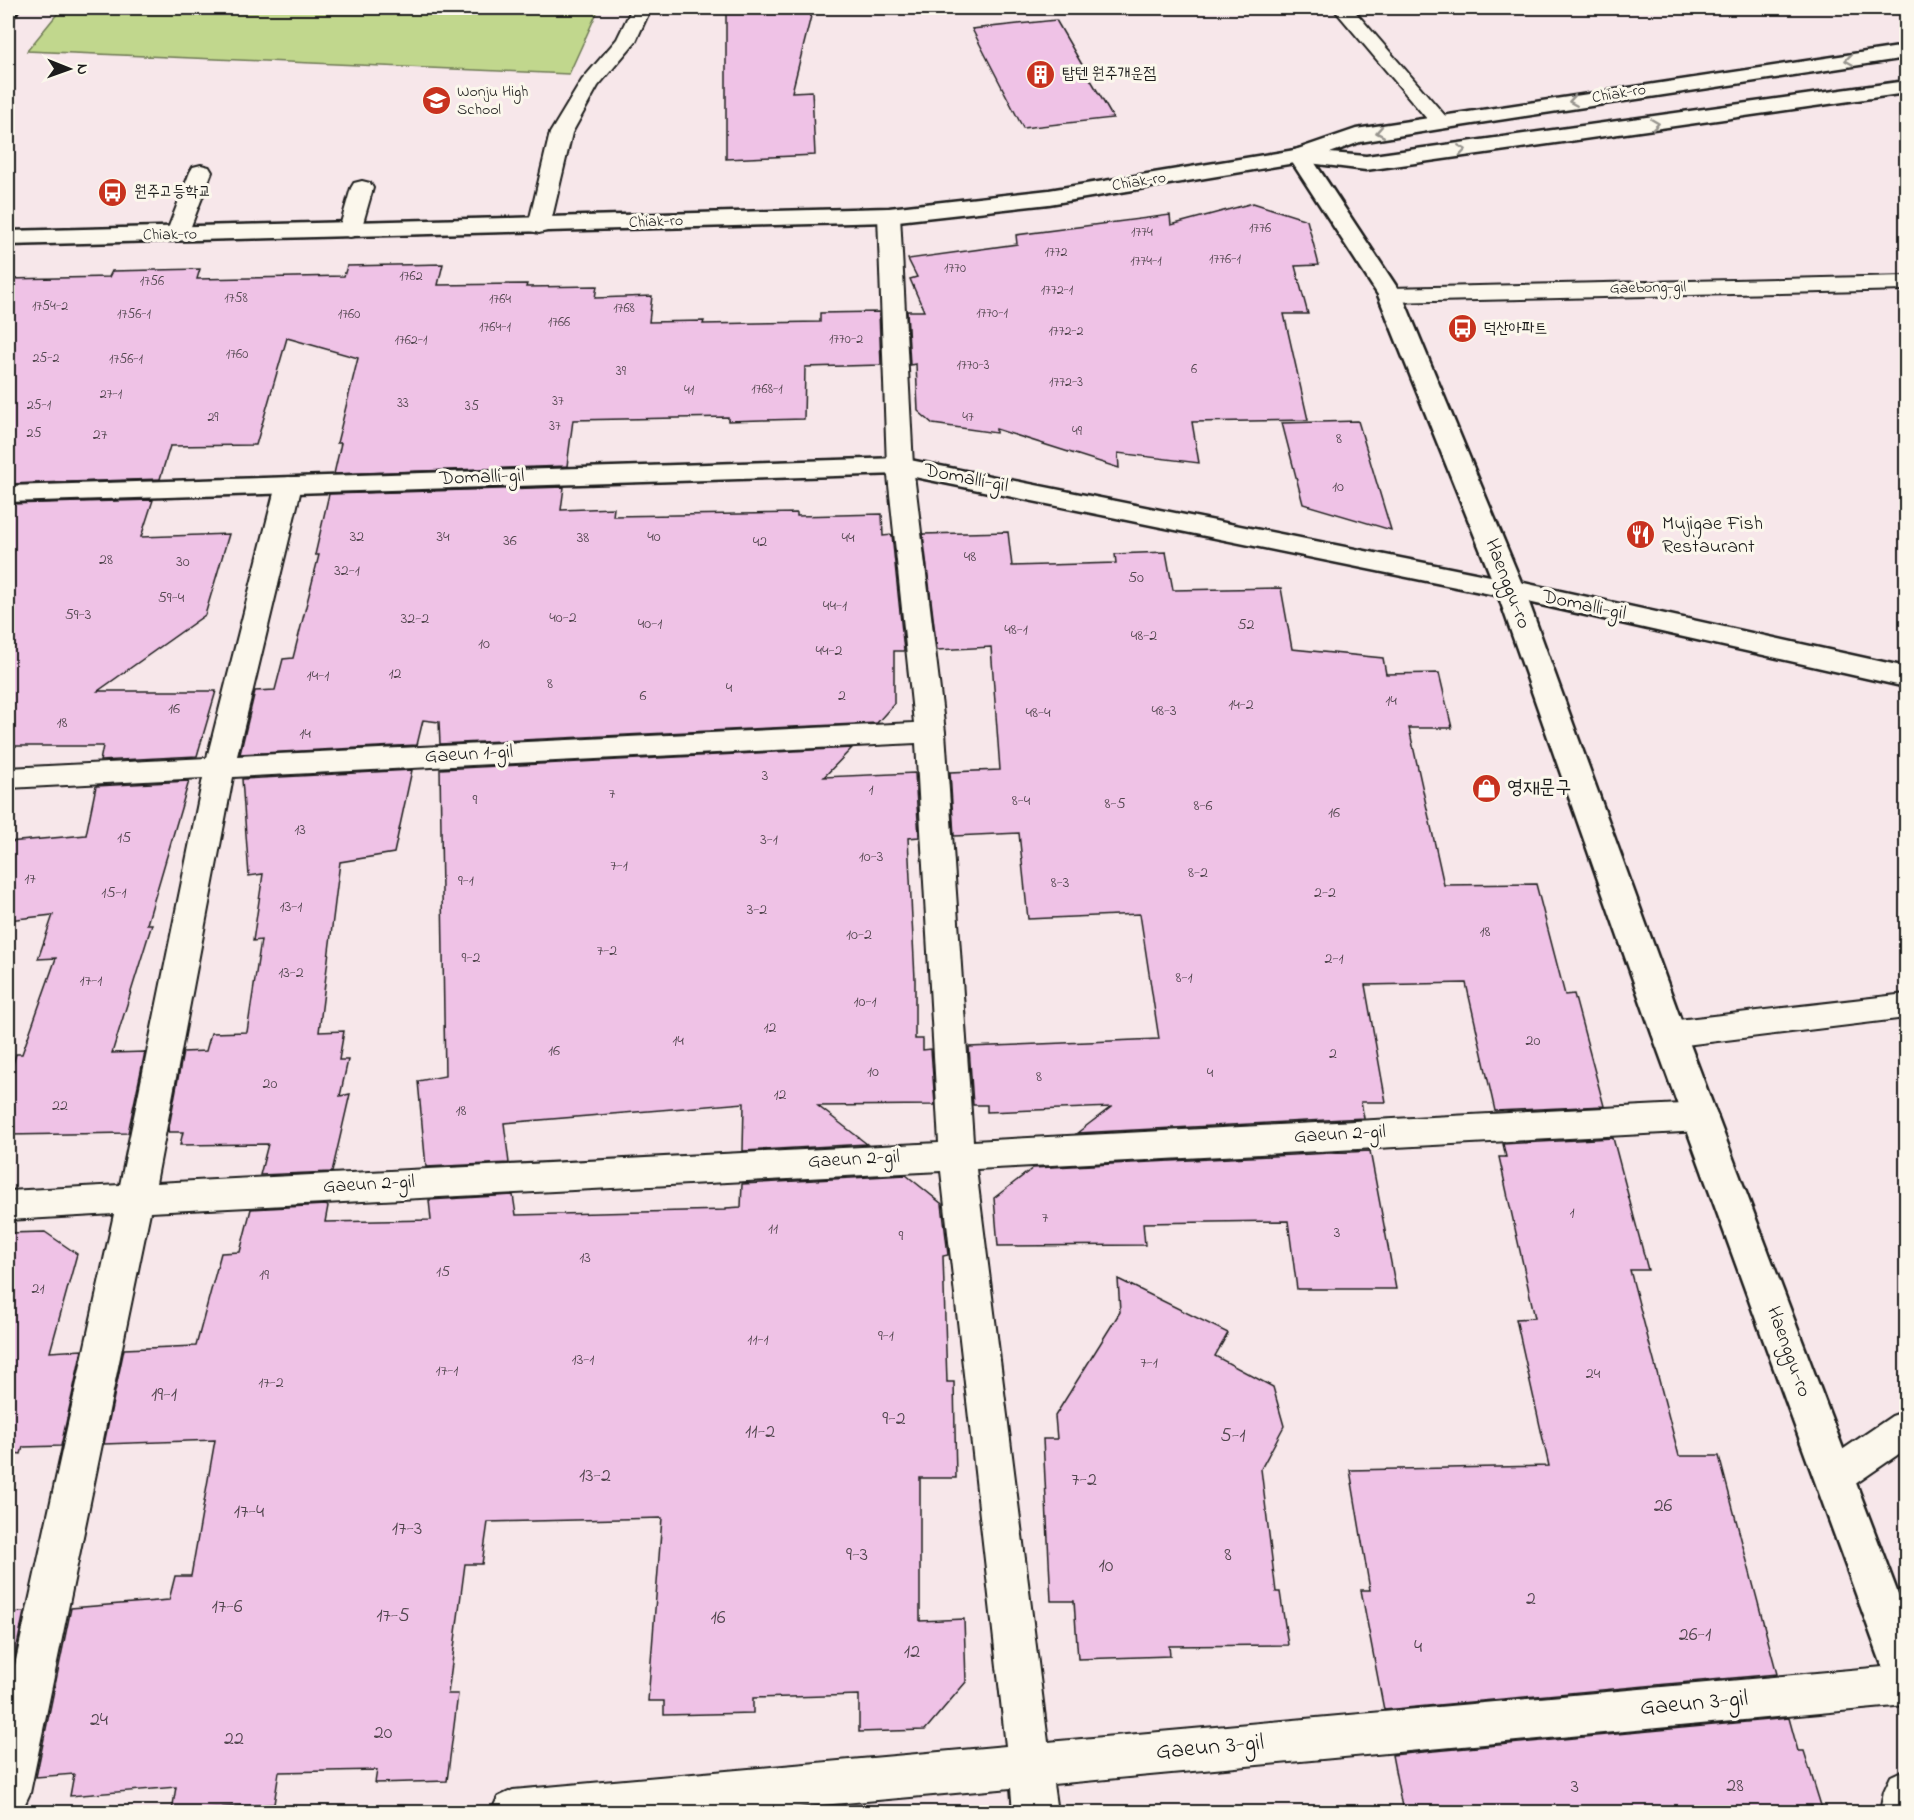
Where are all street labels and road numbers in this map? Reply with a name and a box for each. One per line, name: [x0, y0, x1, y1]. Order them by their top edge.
street label: Chiak-ro: [1590, 78, 1648, 110]
street label: Chiak-ro: [1110, 166, 1168, 198]
street label: Chiak-ro: [628, 209, 684, 235]
street label: Chiak-ro: [143, 223, 197, 247]
street label: Gaebong-gil: [1610, 275, 1687, 301]
street label: Domalli-gil: [920, 456, 1011, 502]
street label: Domalli-gil: [438, 462, 525, 495]
street label: Haenggu-ro: [1476, 535, 1538, 634]
street label: Domalli-gil: [1538, 583, 1629, 630]
street label: Gaeun 1-gil: [424, 738, 514, 773]
street label: Gaeun 2-gil: [1293, 1118, 1387, 1153]
street label: Gaeun 2-gil: [807, 1143, 901, 1178]
street label: Gaeun 2-gil: [322, 1168, 416, 1203]
street label: Haenggu-ro: [1757, 1303, 1818, 1402]
street label: Gaeun 3-gil: [1639, 1682, 1749, 1726]
street label: Gaeun 3-gil: [1155, 1726, 1265, 1770]

